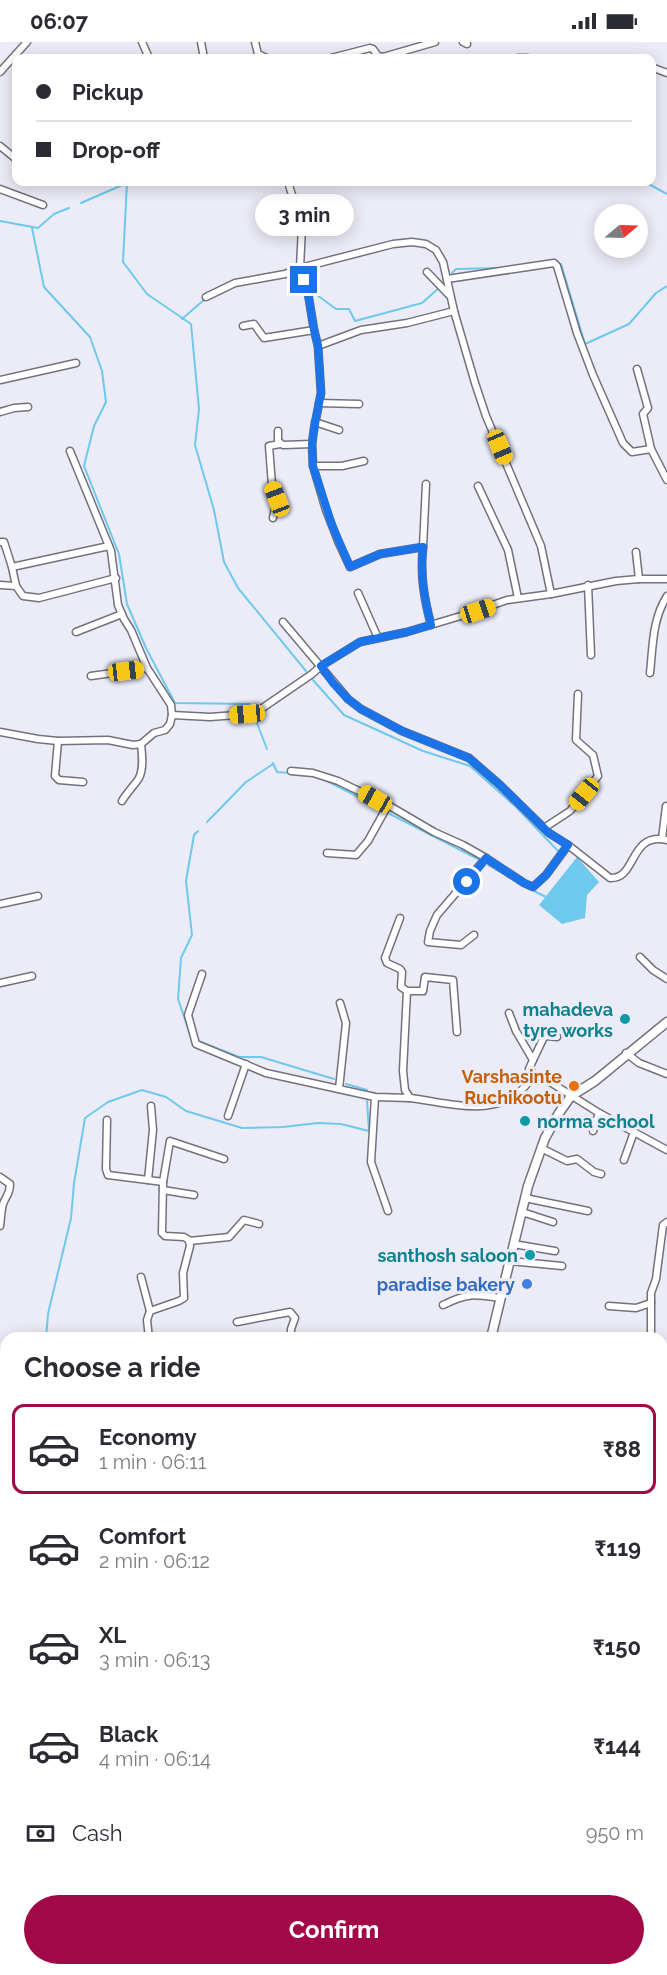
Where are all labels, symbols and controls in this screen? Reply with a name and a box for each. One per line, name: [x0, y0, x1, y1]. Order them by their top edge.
text: 06:07: [30, 8, 88, 34]
text: Pickup: [72, 79, 144, 105]
text: Drop-off: [72, 137, 160, 163]
callout: 3 min: [254, 193, 354, 235]
text: 3 min: [279, 203, 330, 227]
north arrow: [594, 204, 648, 258]
map controls: [594, 204, 648, 258]
route end: [290, 266, 317, 293]
car: [485, 427, 515, 467]
car: [262, 479, 292, 519]
car: [458, 597, 498, 625]
car: [107, 660, 145, 682]
car: [228, 703, 266, 725]
car: [566, 774, 602, 814]
car: [355, 782, 395, 816]
route start: [453, 868, 480, 895]
place label: mahadeva tyre works: [523, 999, 613, 1041]
marker: mahadeva tyre works: [618, 1012, 632, 1026]
place label: Varshasinte Ruchikootu: [462, 1066, 562, 1108]
marker: Varshasinte Ruchikootu: [567, 1079, 581, 1093]
place label: norma school: [537, 1111, 655, 1132]
marker: norma school: [518, 1114, 532, 1128]
place label: santhosh saloon: [378, 1245, 518, 1266]
marker: santhosh saloon: [523, 1248, 537, 1262]
place label: paradise bakery: [377, 1274, 515, 1295]
marker: paradise bakery: [520, 1277, 534, 1291]
text: Choose a ride: [24, 1352, 200, 1383]
icon: car: [27, 1422, 81, 1476]
text: Economy: [99, 1424, 197, 1450]
text: ₹88: [603, 1436, 641, 1462]
text: 1 min · 06:11: [99, 1450, 206, 1474]
icon: car: [27, 1521, 81, 1575]
text: Comfort: [99, 1523, 186, 1549]
text: ₹119: [595, 1535, 641, 1561]
text: 2 min · 06:12: [99, 1549, 210, 1573]
icon: car: [27, 1620, 81, 1674]
text: XL: [99, 1622, 126, 1648]
text: ₹150: [593, 1634, 641, 1660]
text: 3 min · 06:13: [99, 1648, 210, 1672]
icon: car: [27, 1719, 81, 1773]
text: Black: [99, 1721, 158, 1747]
text: ₹144: [593, 1733, 641, 1759]
text: 4 min · 06:14: [99, 1747, 211, 1771]
icon: cash: [24, 1817, 57, 1850]
text: Cash: [72, 1820, 123, 1846]
text: 950 m: [586, 1821, 644, 1845]
button: Confirm: [24, 1895, 644, 1964]

